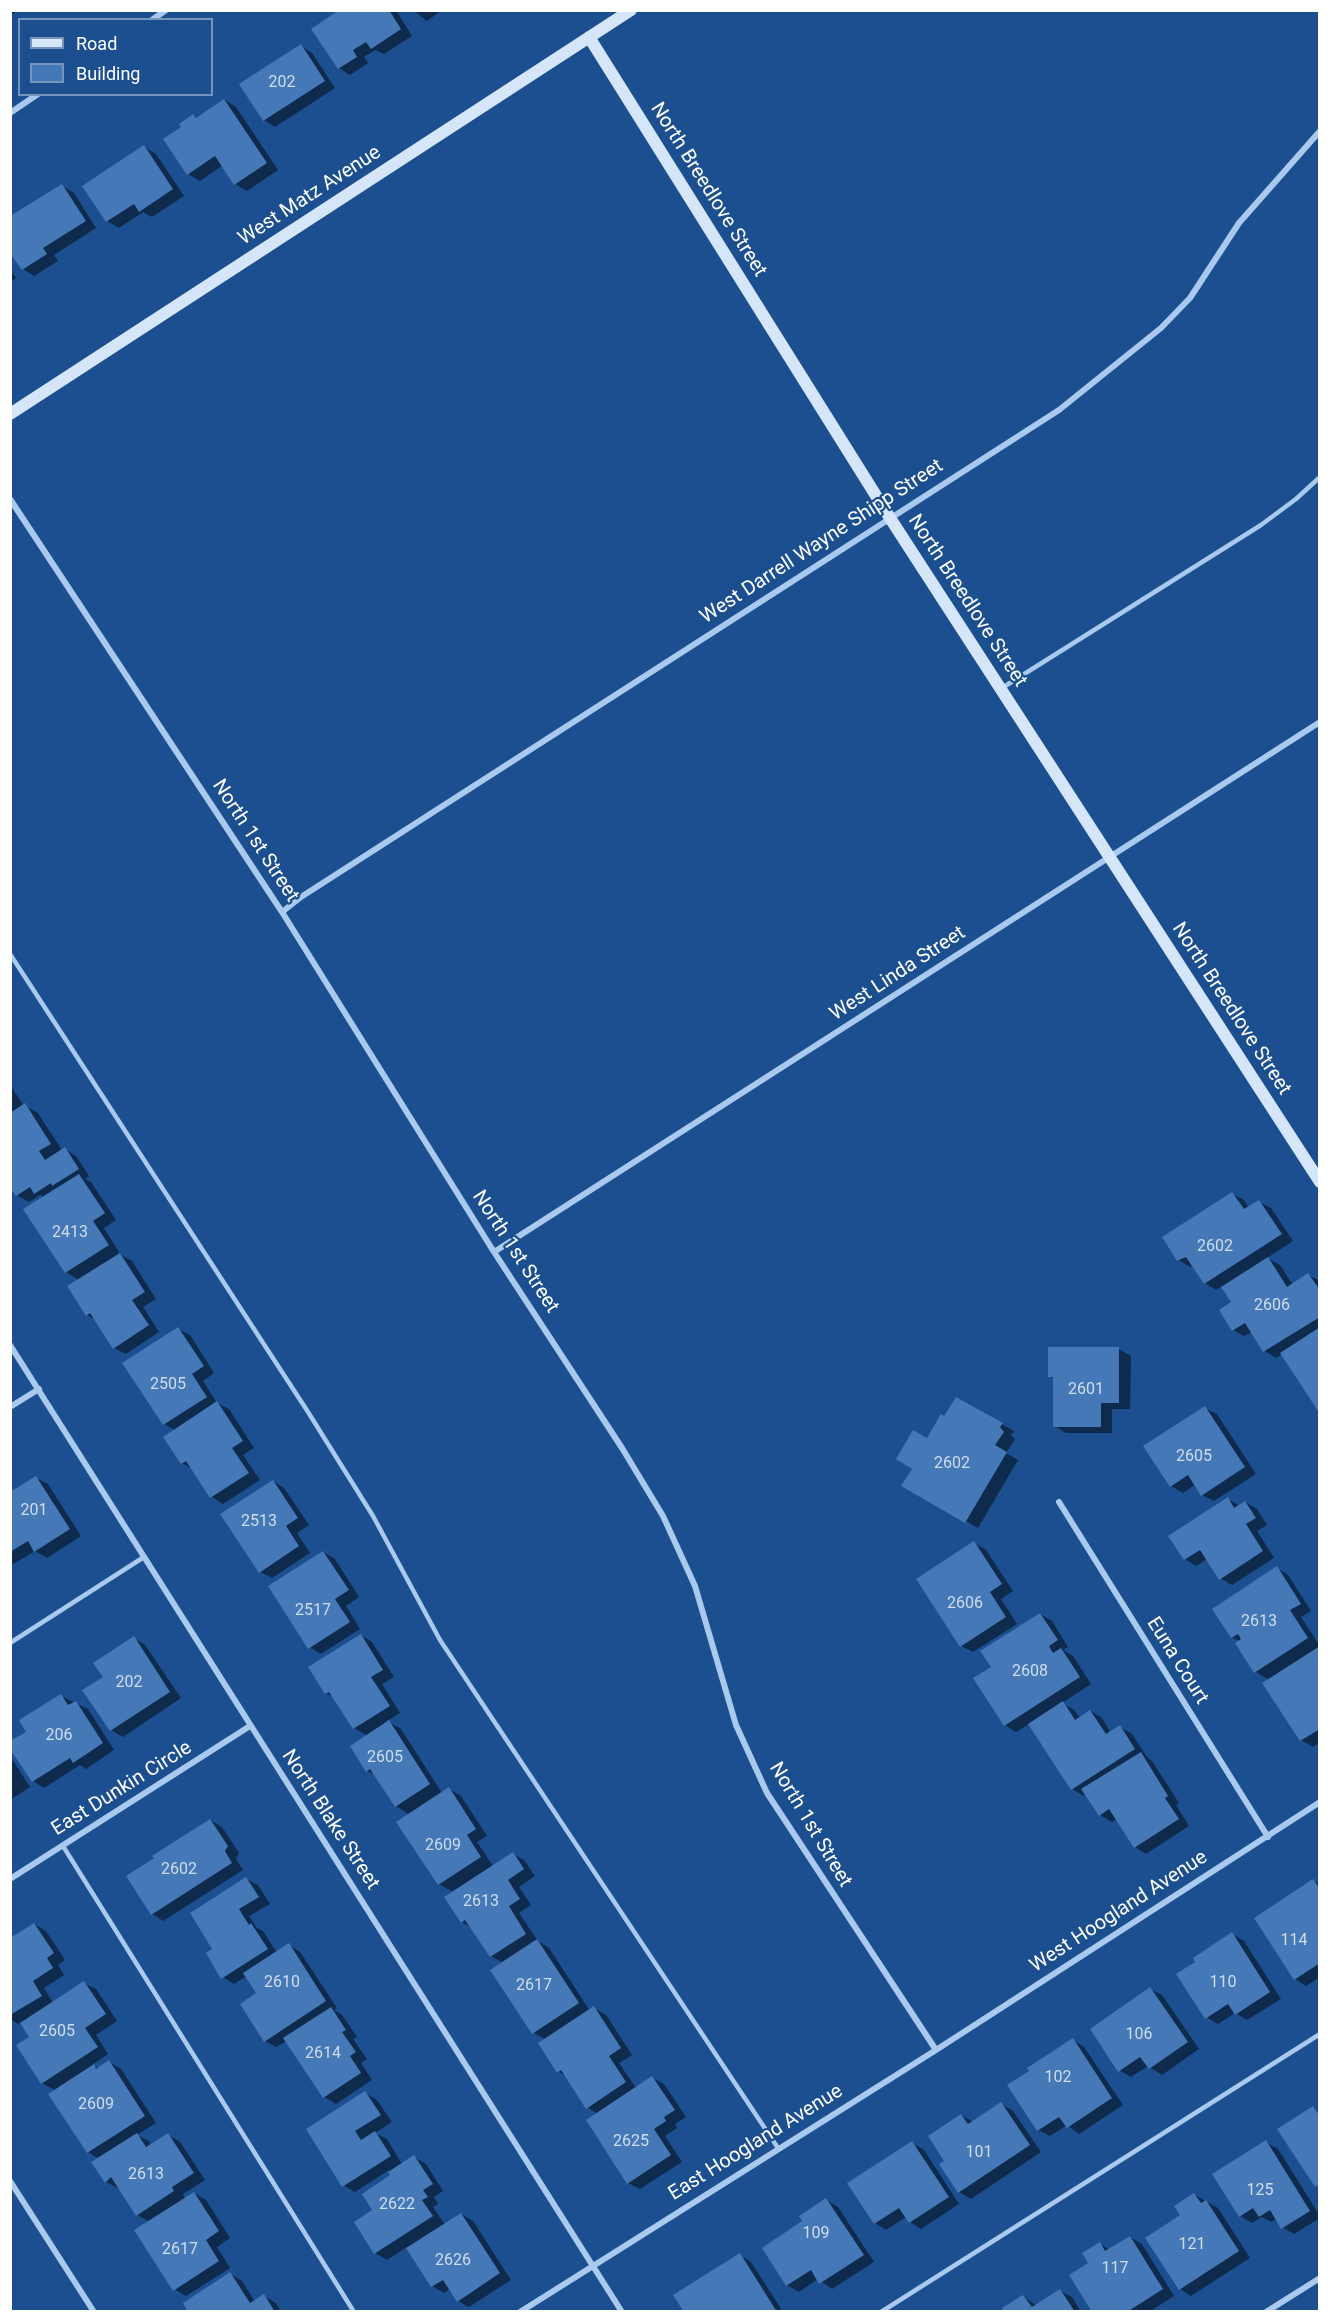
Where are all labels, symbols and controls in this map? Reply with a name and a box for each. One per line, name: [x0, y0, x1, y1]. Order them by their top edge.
legend: [18, 18, 213, 96]
text: Road: [76, 33, 117, 54]
text: Building: [76, 63, 140, 84]
house number: 202: [269, 73, 295, 93]
street label: North Breedlove Street: [645, 98, 771, 282]
street label: West Matz Avenue: [234, 141, 386, 251]
street label: West Darrell Wayne Shipp Street: [696, 454, 948, 630]
street label: North Breedlove Street: [902, 510, 1032, 692]
street label: North 1st Street: [206, 775, 304, 907]
street label: North Breedlove Street: [1166, 918, 1296, 1100]
street label: West Linda Street: [826, 921, 970, 1027]
street label: North 1st Street: [466, 1186, 564, 1318]
house number: 2413: [52, 1223, 88, 1243]
house number: 2602: [1197, 1237, 1233, 1257]
house number: 2606: [1254, 1296, 1290, 1316]
house number: 2505: [150, 1375, 186, 1395]
house number: 2601: [1068, 1380, 1104, 1400]
house number: 2605: [1176, 1447, 1212, 1467]
house number: 2602: [934, 1454, 970, 1474]
house number: 201: [21, 1501, 47, 1521]
house number: 2513: [241, 1512, 277, 1532]
house number: 2606: [947, 1594, 983, 1614]
house number: 2517: [295, 1601, 331, 1621]
house number: 2613: [1241, 1612, 1277, 1632]
street label: Euna Court: [1141, 1613, 1213, 1709]
house number: 2608: [1012, 1662, 1048, 1682]
house number: 202: [116, 1673, 142, 1693]
house number: 206: [46, 1726, 72, 1746]
street label: East Dunkin Circle: [48, 1736, 196, 1842]
street label: North Blake Street: [276, 1746, 384, 1894]
house number: 2605: [367, 1748, 403, 1768]
street label: North 1st Street: [763, 1758, 857, 1892]
house number: 2609: [425, 1836, 461, 1856]
street label: West Hoogland Avenue: [1026, 1846, 1212, 1978]
house number: 2602: [161, 1860, 197, 1880]
house number: 2613: [463, 1892, 499, 1912]
house number: 114: [1281, 1931, 1307, 1951]
house number: 2610: [264, 1973, 300, 1993]
house number: 110: [1210, 1973, 1236, 1993]
house number: 2617: [516, 1976, 552, 1996]
house number: 2605: [39, 2022, 75, 2042]
house number: 106: [1126, 2025, 1152, 2045]
house number: 2614: [305, 2044, 341, 2064]
house number: 102: [1045, 2068, 1071, 2088]
street label: East Hoogland Avenue: [664, 2080, 848, 2206]
house number: 2609: [78, 2095, 114, 2115]
house number: 2625: [613, 2132, 649, 2152]
house number: 101: [966, 2143, 992, 2163]
house number: 2613: [128, 2165, 164, 2185]
house number: 125: [1247, 2181, 1273, 2201]
house number: 2622: [379, 2195, 415, 2215]
house number: 109: [803, 2224, 829, 2244]
house number: 121: [1179, 2235, 1205, 2255]
house number: 2617: [162, 2240, 198, 2260]
house number: 2626: [435, 2251, 471, 2271]
house number: 117: [1102, 2259, 1128, 2279]

